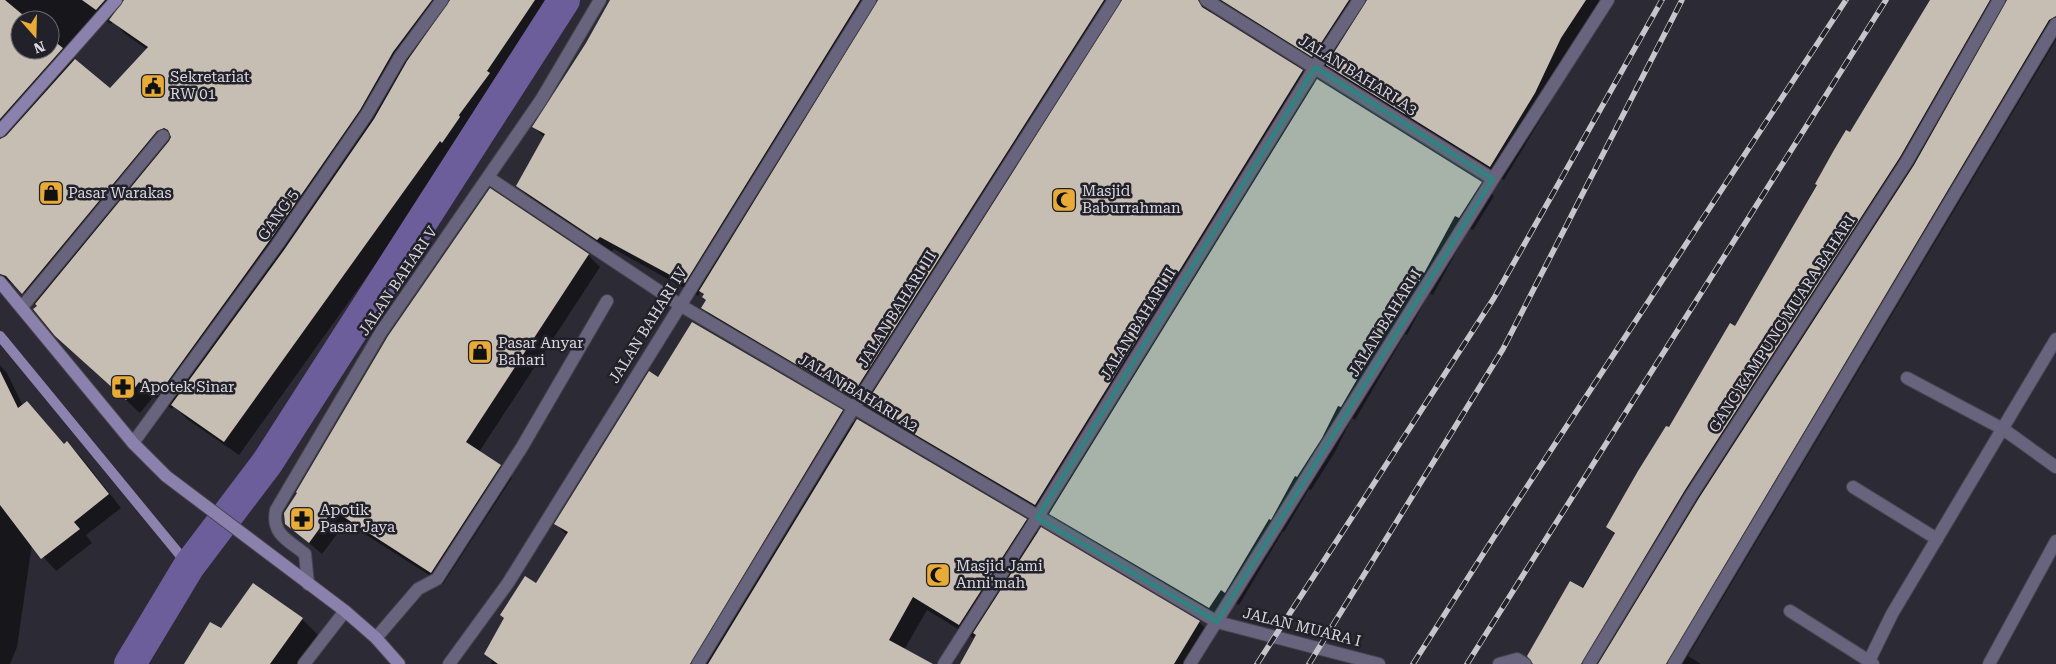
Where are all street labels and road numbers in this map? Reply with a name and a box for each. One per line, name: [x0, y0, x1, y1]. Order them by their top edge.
street label: JALAN BAHARI A3: [1295, 31, 1421, 119]
street label: GANG 5: [254, 186, 302, 244]
street label: GANG KAMPUNG MUARA BAHARI: [1705, 212, 1859, 436]
street label: JALAN BAHARI V: [355, 222, 442, 339]
street label: JALAN BAHARI III: [854, 247, 940, 371]
street label: JALAN BAHARI IV: [605, 263, 691, 386]
street label: JALAN BAHARI II: [1096, 265, 1180, 383]
street label: JALAN BAHARI I: [1345, 266, 1425, 380]
street label: JALAN BAHARI A2: [795, 350, 921, 436]
street label: JALAN MUARA I: [1241, 604, 1363, 650]

